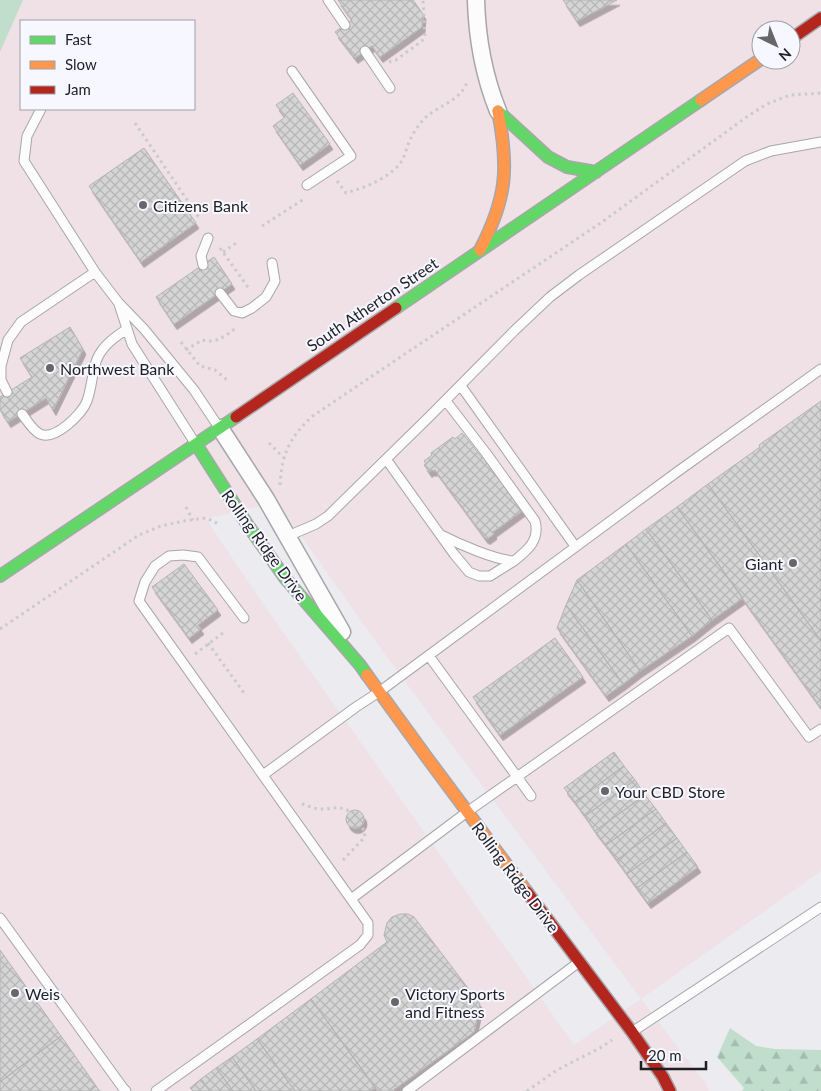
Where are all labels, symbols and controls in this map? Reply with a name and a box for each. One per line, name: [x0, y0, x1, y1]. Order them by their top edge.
legend: [20, 20, 195, 110]
north arrow: [751, 20, 801, 70]
text: Fast: [65, 30, 92, 48]
text: N: [775, 45, 795, 65]
text: Slow: [65, 55, 97, 73]
text: Jam: [65, 80, 91, 98]
place label: Citizens Bank: [153, 196, 249, 215]
marker: Citizens Bank: [137, 199, 149, 211]
street label: South Atherton Street: [303, 253, 441, 355]
place label: Northwest Bank: [60, 359, 175, 378]
marker: Northwest Bank: [44, 362, 56, 374]
street label: Rolling Ridge Drive: [218, 486, 312, 604]
place label: Giant: [745, 554, 783, 573]
marker: Giant: [787, 557, 799, 569]
place label: Your CBD Store: [615, 782, 725, 801]
marker: Your CBD Store: [599, 785, 611, 797]
street label: Rolling Ridge Drive: [468, 818, 564, 936]
place label: Weis: [25, 984, 60, 1003]
place label: Victory Sports and Fitness: [405, 984, 505, 1021]
marker: Weis: [9, 987, 21, 999]
marker: Victory Sports and Fitness: [389, 996, 401, 1008]
scale bar: [641, 1038, 706, 1070]
text: 20 m: [648, 1046, 682, 1064]

